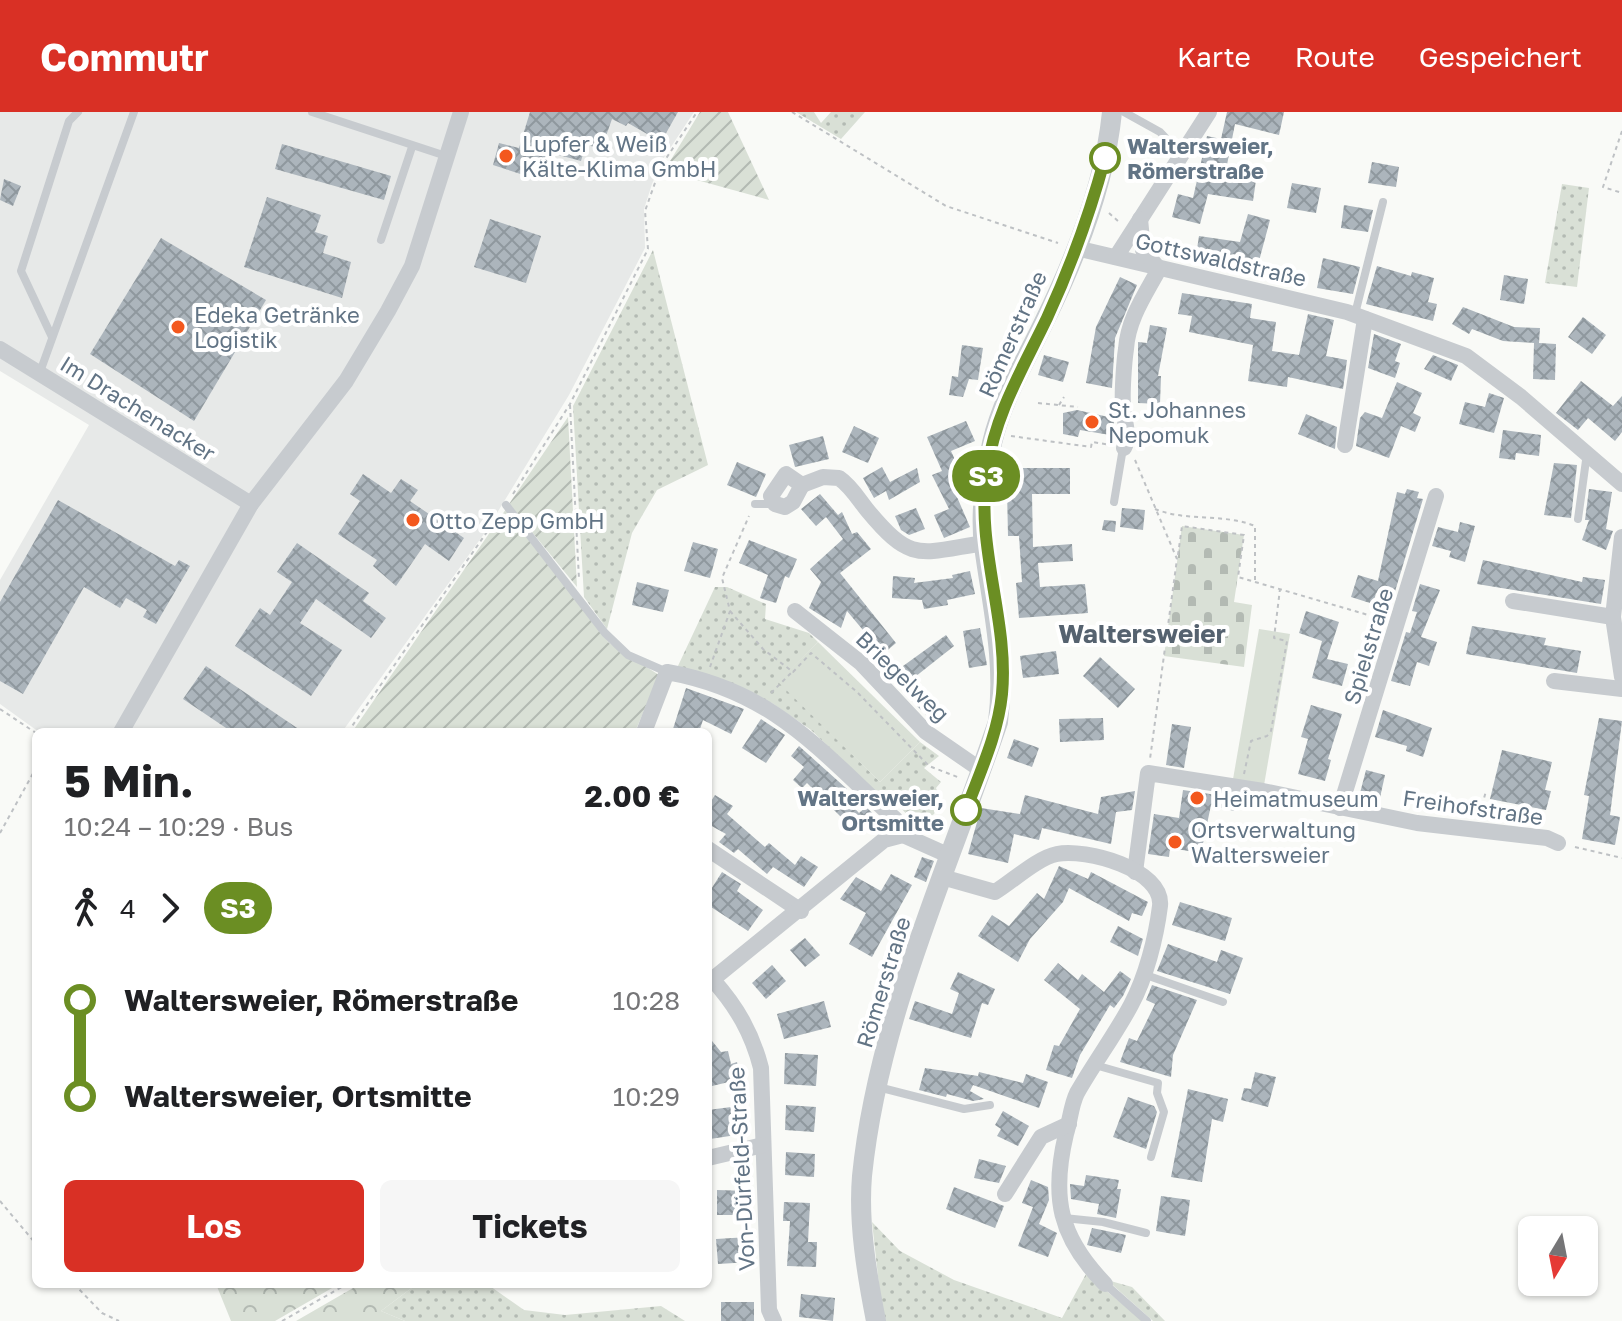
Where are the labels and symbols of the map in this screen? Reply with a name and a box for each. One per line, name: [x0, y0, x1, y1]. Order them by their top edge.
place label: Lupfer & Weiß Kälte-Klima GmbH: [522, 130, 716, 182]
place label: Waltersweier, Römerstraße: [1127, 132, 1274, 184]
marker: Waltersweier, Römerstraße: [1090, 143, 1120, 173]
marker: Lupfer & Weiß Kälte-Klima GmbH: [497, 147, 515, 165]
street label: Gottswaldstraße: [1133, 226, 1309, 292]
street label: Römerstraße: [972, 267, 1052, 401]
place label: Edeka Getränke Logistik: [194, 301, 360, 353]
marker: Edeka Getränke Logistik: [169, 318, 187, 336]
street label: Im Drachenacker: [56, 349, 221, 467]
place label: St. Johannes Nepomuk: [1108, 396, 1246, 448]
marker: St. Johannes Nepomuk: [1083, 413, 1101, 431]
line badge: S3: [950, 450, 1022, 502]
place label: Otto Zepp GmbH: [429, 507, 605, 534]
marker: Otto Zepp GmbH: [404, 511, 422, 529]
street label: Spielstraße: [1338, 585, 1398, 707]
district label: Waltersweier: [1058, 618, 1226, 649]
street label: Briegelweg: [851, 625, 955, 727]
place label: Waltersweier, Ortsmitte: [797, 784, 944, 836]
street label: Freihofstraße: [1401, 784, 1545, 830]
place label: Heimatmuseum: [1213, 785, 1379, 812]
marker: Heimatmuseum: [1188, 789, 1206, 807]
marker: Waltersweier, Ortsmitte: [951, 795, 981, 825]
place label: Ortsverwaltung Waltersweier: [1191, 816, 1356, 868]
marker: Ortsverwaltung Waltersweier: [1166, 833, 1184, 851]
street label: Römerstraße: [850, 913, 916, 1051]
street label: Von-Dürfeld-Straße: [722, 1066, 760, 1272]
north arrow: [1518, 1216, 1598, 1296]

